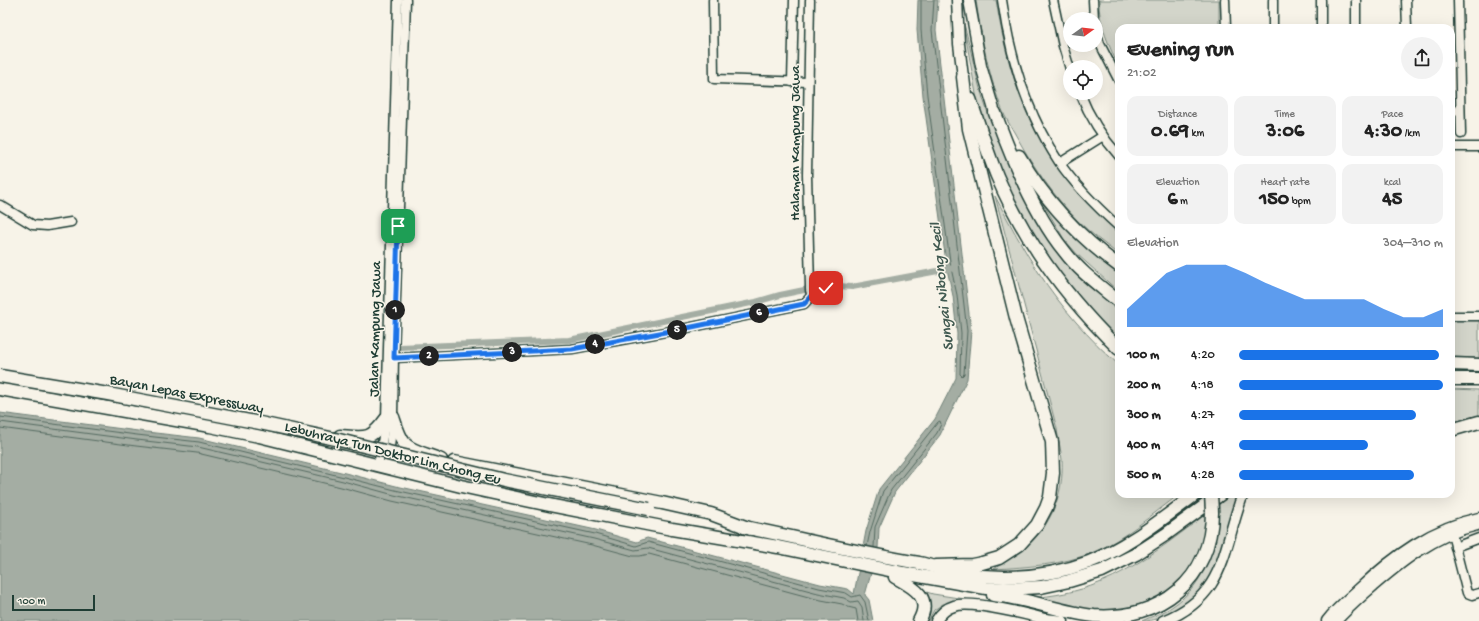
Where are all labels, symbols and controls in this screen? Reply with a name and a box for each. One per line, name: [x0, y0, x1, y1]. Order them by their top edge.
north arrow: [1063, 12, 1103, 52]
map controls: [1063, 12, 1103, 100]
button: share: [1401, 37, 1443, 79]
text: Evening run: [1127, 38, 1234, 64]
button: locate: [1063, 60, 1103, 100]
street label: Halaman Kampung Jawa: [787, 65, 805, 221]
text: 21:02: [1127, 66, 1156, 81]
text: Distance: [1158, 109, 1197, 121]
text: Time: [1275, 109, 1295, 121]
text: Pace: [1382, 109, 1403, 121]
text: 0.69: [1151, 121, 1189, 144]
text: 3:06: [1266, 121, 1304, 144]
text: 4:30: [1365, 121, 1402, 144]
text: km: [1189, 128, 1204, 140]
text: /km: [1402, 128, 1420, 140]
text: Elevation: [1156, 177, 1200, 189]
text: Heart rate: [1260, 177, 1310, 189]
text: kcal: [1384, 177, 1401, 189]
text: 6: [1167, 189, 1178, 212]
text: 150: [1259, 189, 1289, 212]
text: 45: [1382, 189, 1402, 212]
text: m: [1178, 196, 1188, 208]
text: bpm: [1289, 196, 1311, 208]
pin: [381, 209, 415, 243]
icon: arrive: [387, 215, 409, 237]
water label: Sungai Nibong Kecil: [927, 220, 960, 351]
text: Elevation: [1127, 236, 1179, 251]
text: 304–310 m: [1383, 236, 1443, 251]
street label: Jalan Kampung Jawa: [366, 260, 386, 397]
pin: [809, 271, 843, 305]
icon: check: [815, 277, 837, 299]
pin: 1: [385, 300, 405, 320]
pin: 6: [749, 303, 769, 323]
text: 1: [393, 304, 397, 316]
text: 6: [756, 307, 762, 319]
pin: 5: [667, 320, 687, 340]
text: 5: [674, 324, 680, 336]
pin: 4: [585, 334, 605, 354]
text: 4: [592, 338, 598, 350]
pin: 3: [502, 342, 522, 362]
pin: 2: [419, 346, 439, 366]
text: 3: [509, 346, 515, 358]
text: 100 m: [1127, 348, 1159, 363]
text: 4:20: [1191, 348, 1215, 363]
text: 2: [426, 350, 432, 362]
street label: Bayan Lepas Expressway: [107, 371, 266, 419]
text: 200 m: [1127, 378, 1160, 393]
text: 4:18: [1191, 378, 1214, 393]
text: 300 m: [1127, 408, 1161, 423]
text: 4:27: [1191, 408, 1214, 423]
street label: Lebuhraya Tun Doktor Lim Chong Eu: [283, 418, 502, 490]
text: 400 m: [1127, 438, 1160, 453]
text: 4:49: [1191, 438, 1214, 453]
text: 500 m: [1127, 468, 1161, 483]
text: 4:28: [1191, 468, 1215, 483]
scale bar: [12, 593, 95, 612]
text: 100 m: [18, 596, 45, 608]

